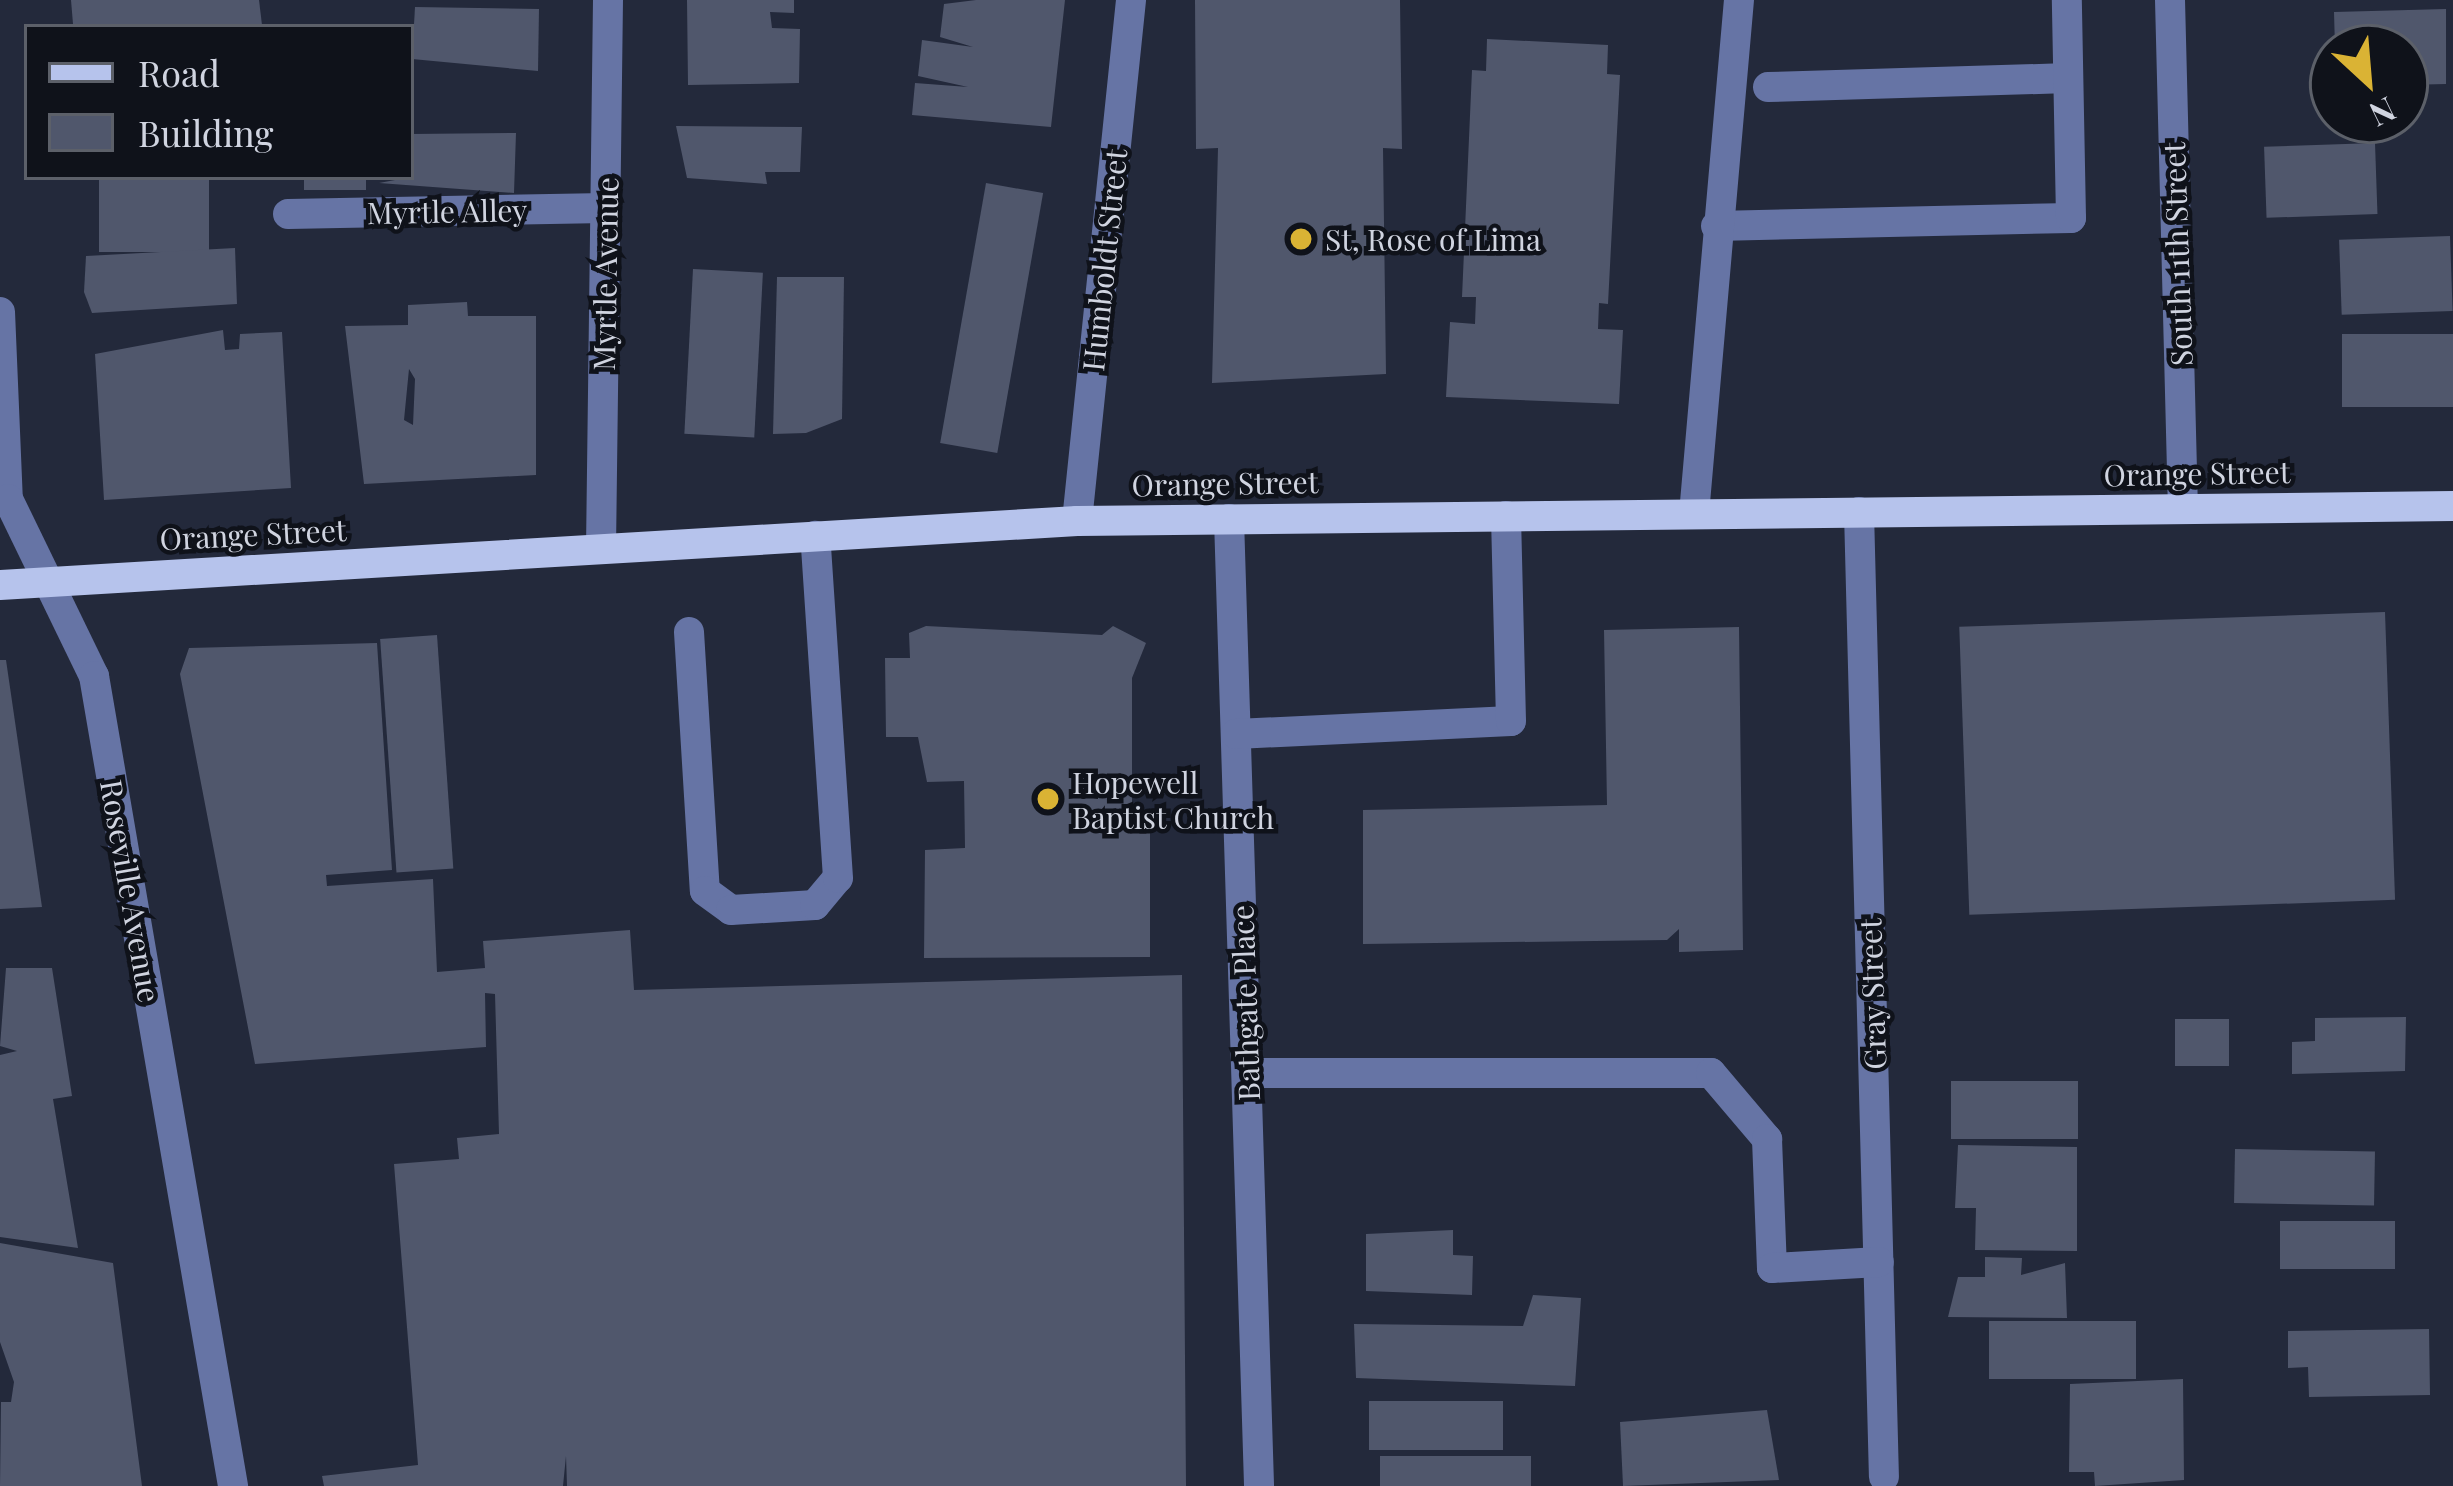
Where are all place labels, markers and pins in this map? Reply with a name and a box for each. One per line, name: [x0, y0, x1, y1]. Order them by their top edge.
place label: St, Rose of Lima: [1325, 221, 1541, 257]
marker: St, Rose of Lima: [1288, 226, 1314, 252]
place label: Hopewell Baptist Church: [1072, 764, 1275, 834]
marker: Hopewell Baptist Church: [1035, 786, 1061, 812]

